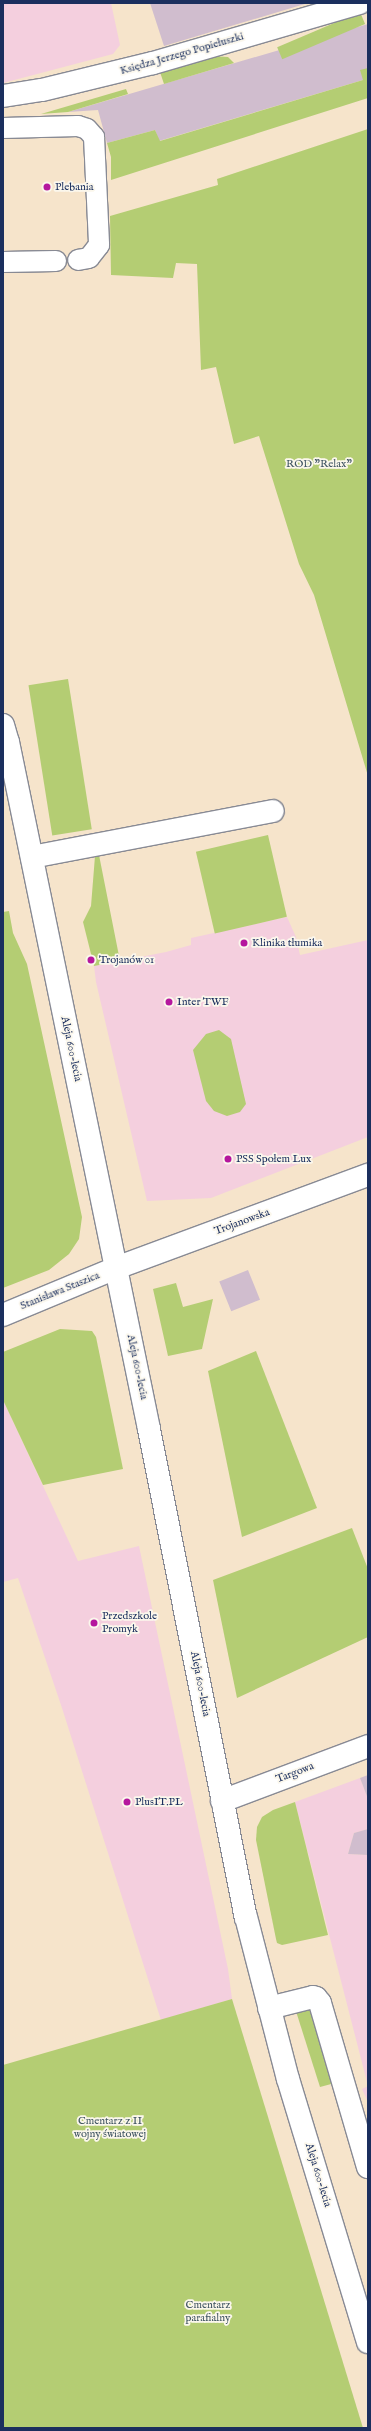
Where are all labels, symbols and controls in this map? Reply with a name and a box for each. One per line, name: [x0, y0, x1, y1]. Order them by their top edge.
street label: Księdza Jerzego Popiełuszki: [119, 30, 245, 78]
place label: Plebania: [55, 180, 94, 194]
marker: Plebania: [42, 182, 52, 192]
park label: ROD "Relax": [286, 457, 352, 471]
place label: Klinika tłumika: [252, 936, 322, 950]
marker: Klinika tłumika: [239, 938, 249, 948]
place label: Trojanów 01: [99, 953, 154, 967]
marker: Trojanów 01: [86, 955, 96, 965]
place label: Inter TWF: [177, 995, 228, 1009]
marker: Inter TWF: [164, 997, 174, 1007]
street label: Aleja 600-lecia: [58, 1015, 84, 1083]
place label: PSS Społem Lux: [236, 1152, 311, 1166]
marker: PSS Społem Lux: [223, 1154, 233, 1164]
street label: Trojanowska: [213, 1206, 271, 1238]
street label: Stanisława Staszica: [18, 1269, 102, 1313]
street label: Aleja 600-lecia: [124, 1333, 150, 1401]
place label: Przedszkole Promyk: [102, 1610, 157, 1636]
marker: Przedszkole Promyk: [89, 1618, 99, 1628]
street label: Aleja 600-lecia: [187, 1650, 213, 1718]
street label: Targowa: [274, 1760, 316, 1786]
place label: PlusIT.PL: [135, 1795, 183, 1809]
marker: PlusIT.PL: [122, 1797, 132, 1807]
park label: Cmentarz z II wojny światowej: [74, 2115, 146, 2141]
street label: Aleja 600-lecia: [302, 2141, 334, 2209]
park label: Cmentarz parafialny: [186, 2299, 230, 2325]

